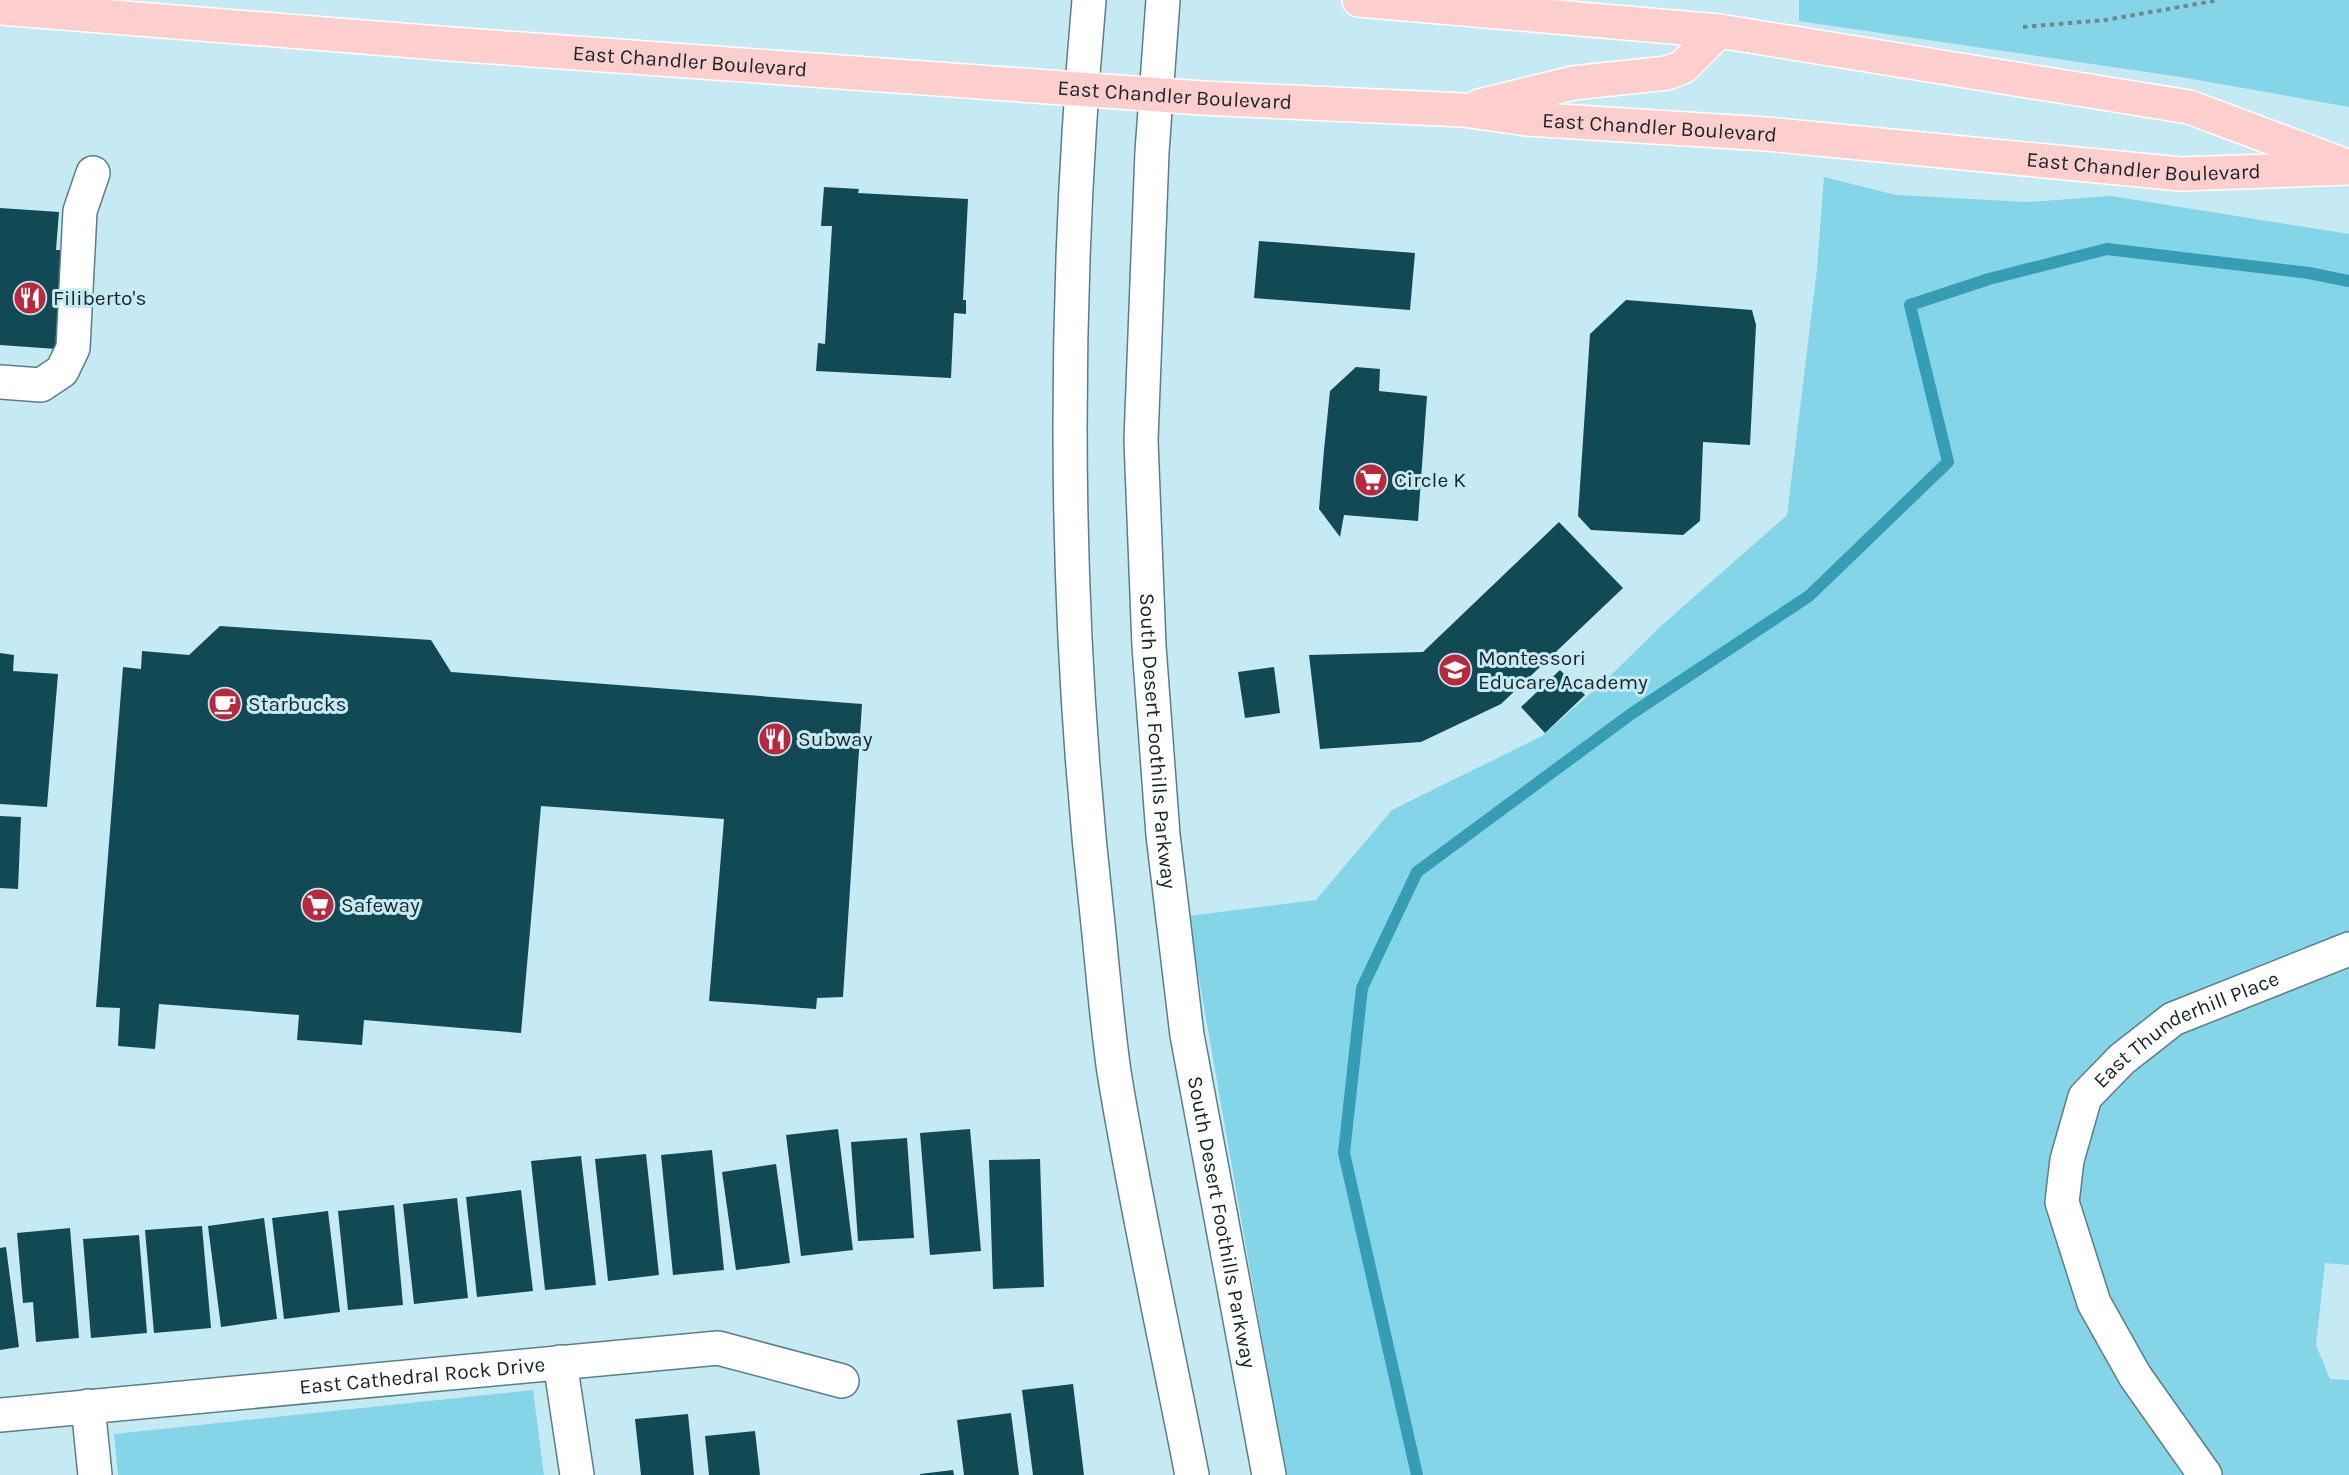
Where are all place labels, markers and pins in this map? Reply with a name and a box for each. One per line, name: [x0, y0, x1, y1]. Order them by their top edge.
restaurant icon: Filiberto's: [12, 280, 48, 316]
place label: Filiberto's: [53, 286, 146, 310]
supermarket icon: Circle K: [1353, 462, 1389, 498]
place label: Circle K: [1394, 468, 1466, 492]
place label: Montessori Educare Academy: [1478, 646, 1648, 694]
school or university icon: Montessori Educare Academy: [1437, 652, 1473, 688]
cafe icon: Starbucks: [207, 686, 243, 722]
place label: Starbucks: [248, 692, 347, 716]
restaurant icon: Subway: [757, 721, 793, 757]
place label: Subway: [798, 727, 873, 751]
supermarket icon: Safeway: [300, 887, 336, 923]
place label: Safeway: [341, 893, 420, 917]

